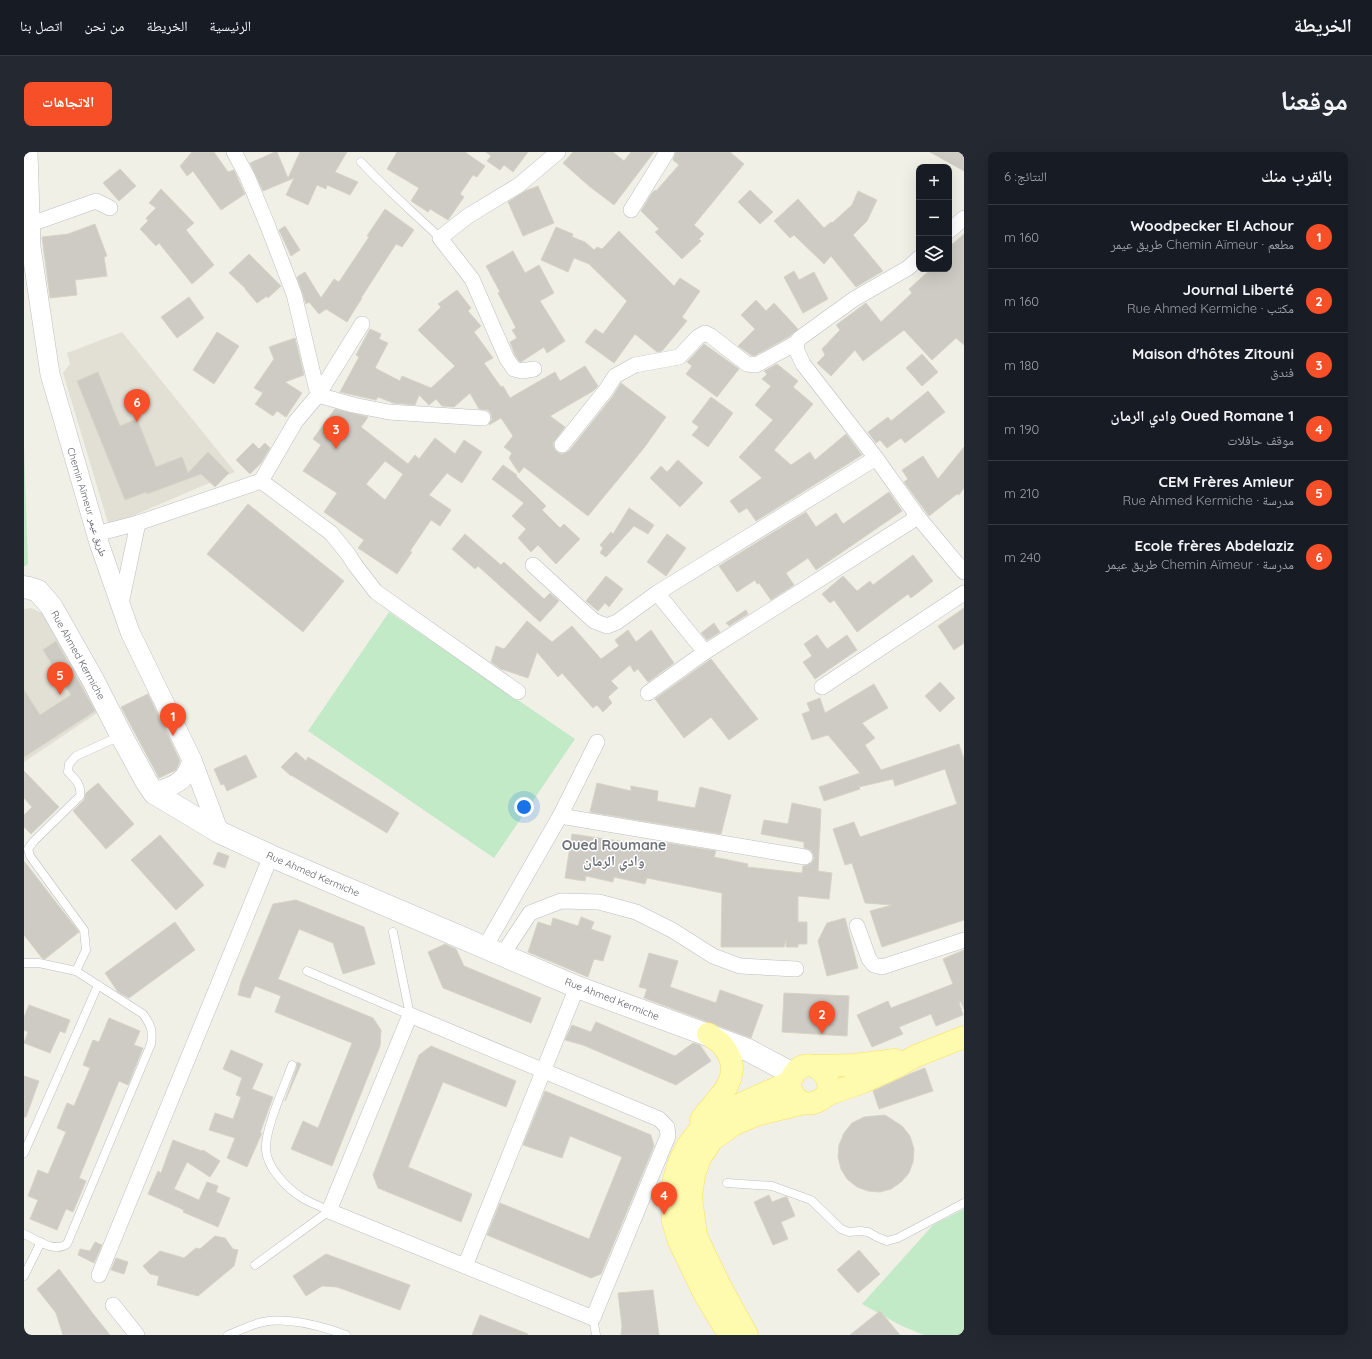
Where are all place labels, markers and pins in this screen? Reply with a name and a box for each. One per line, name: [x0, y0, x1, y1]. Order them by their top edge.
pin: 6: [124, 389, 150, 422]
pin: 3: [323, 416, 349, 449]
pin: 5: [47, 662, 73, 695]
pin: 1: [160, 703, 186, 736]
pin: 2: [809, 1001, 835, 1034]
pin: 4: [651, 1182, 677, 1215]

